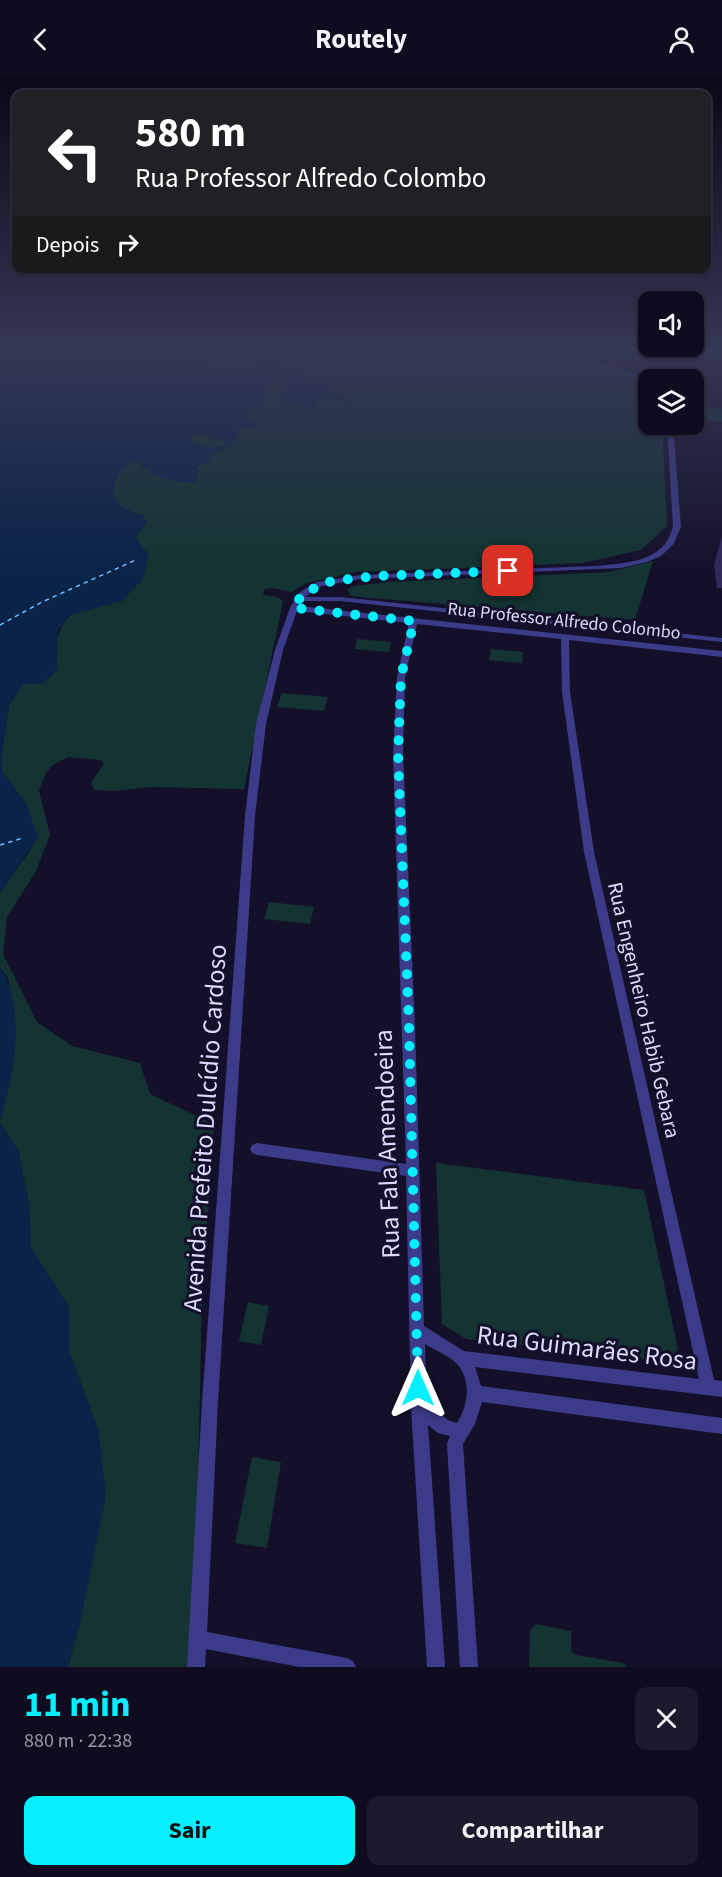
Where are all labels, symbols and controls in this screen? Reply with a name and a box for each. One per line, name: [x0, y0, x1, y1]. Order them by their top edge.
text: Routely: [315, 20, 407, 59]
icon: back: [24, 23, 57, 56]
icon: person: [665, 23, 698, 56]
text: 580 m: [135, 103, 246, 163]
icon: left: [36, 114, 114, 192]
text: Rua Professor Alfredo Colombo: [135, 159, 487, 198]
icon: right: [111, 228, 144, 261]
text: Depois: [36, 229, 99, 261]
map controls: [638, 291, 704, 435]
button: sound: [638, 291, 704, 357]
button: layers: [638, 369, 704, 435]
pin: [482, 545, 533, 596]
icon: arrive: [491, 554, 524, 587]
street label: Rua Professor Alfredo Colombo: [446, 596, 682, 646]
street label: Rua Engenheiro Habib Gebara: [600, 879, 688, 1141]
street label: Avenida Prefeito Dulcídio Cardoso: [174, 943, 236, 1313]
street label: Rua Fala Amendoeira: [365, 1029, 409, 1259]
street label: Rua Guimarães Rosa: [475, 1316, 699, 1380]
position arrow: [386, 1356, 450, 1420]
text: 11 min: [24, 1679, 131, 1730]
button: close: [635, 1687, 698, 1750]
text: 880 m · 22:38: [24, 1727, 132, 1755]
button: Sair: [24, 1796, 355, 1865]
button: Compartilhar: [367, 1796, 698, 1865]

